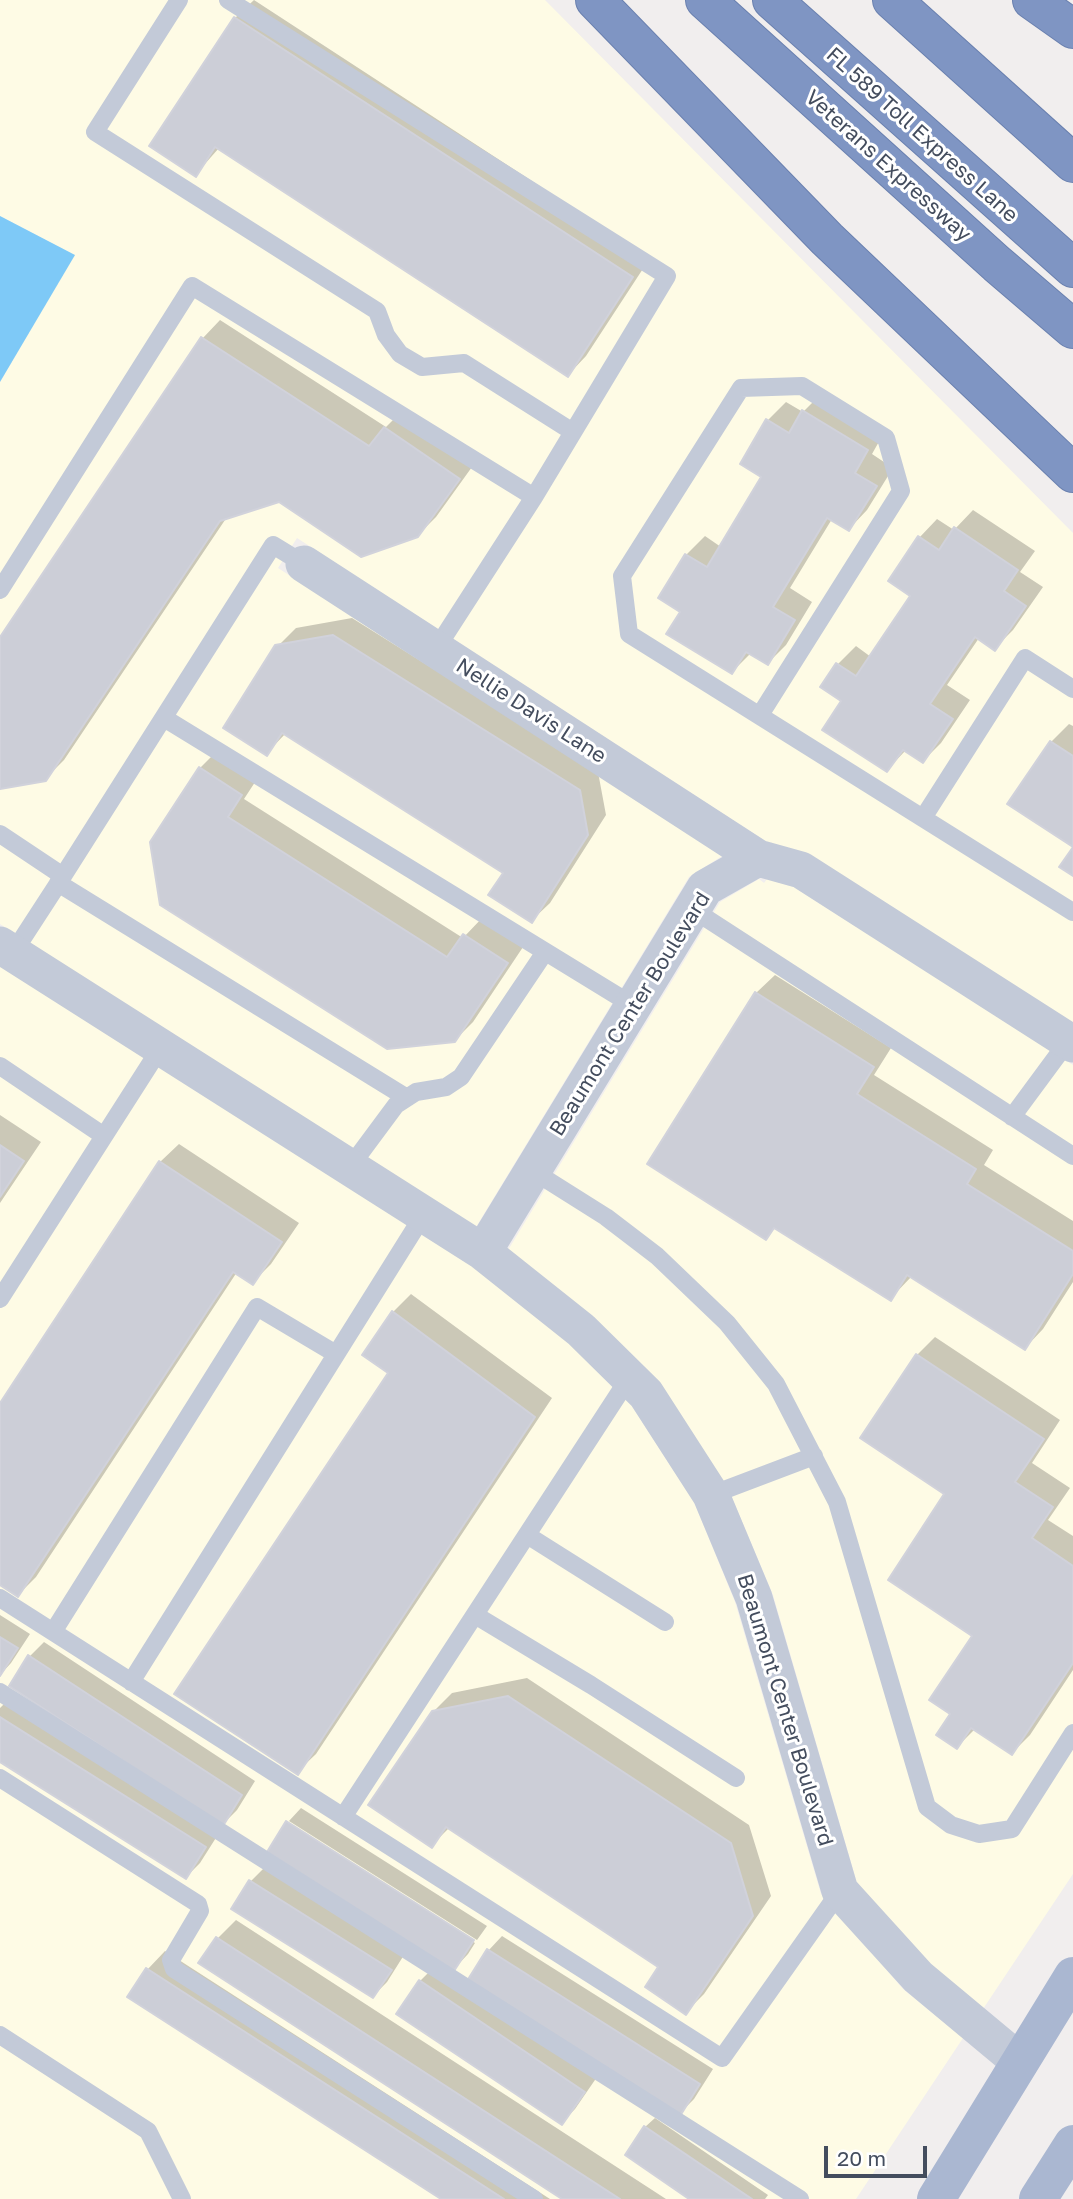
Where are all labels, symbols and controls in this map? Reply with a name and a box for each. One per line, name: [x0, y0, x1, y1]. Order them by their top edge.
street label: FL 589 Toll Express Lane: [821, 42, 1023, 228]
street label: Veterans Expressway: [800, 85, 976, 247]
street label: Nellie Davis Lane: [451, 653, 611, 769]
street label: Beaumont Center Boulevard: [544, 887, 716, 1141]
street label: Beaumont Center Boulevard: [732, 1571, 838, 1849]
scale bar: [828, 2132, 931, 2176]
text: 20 m: [837, 2145, 886, 2171]

